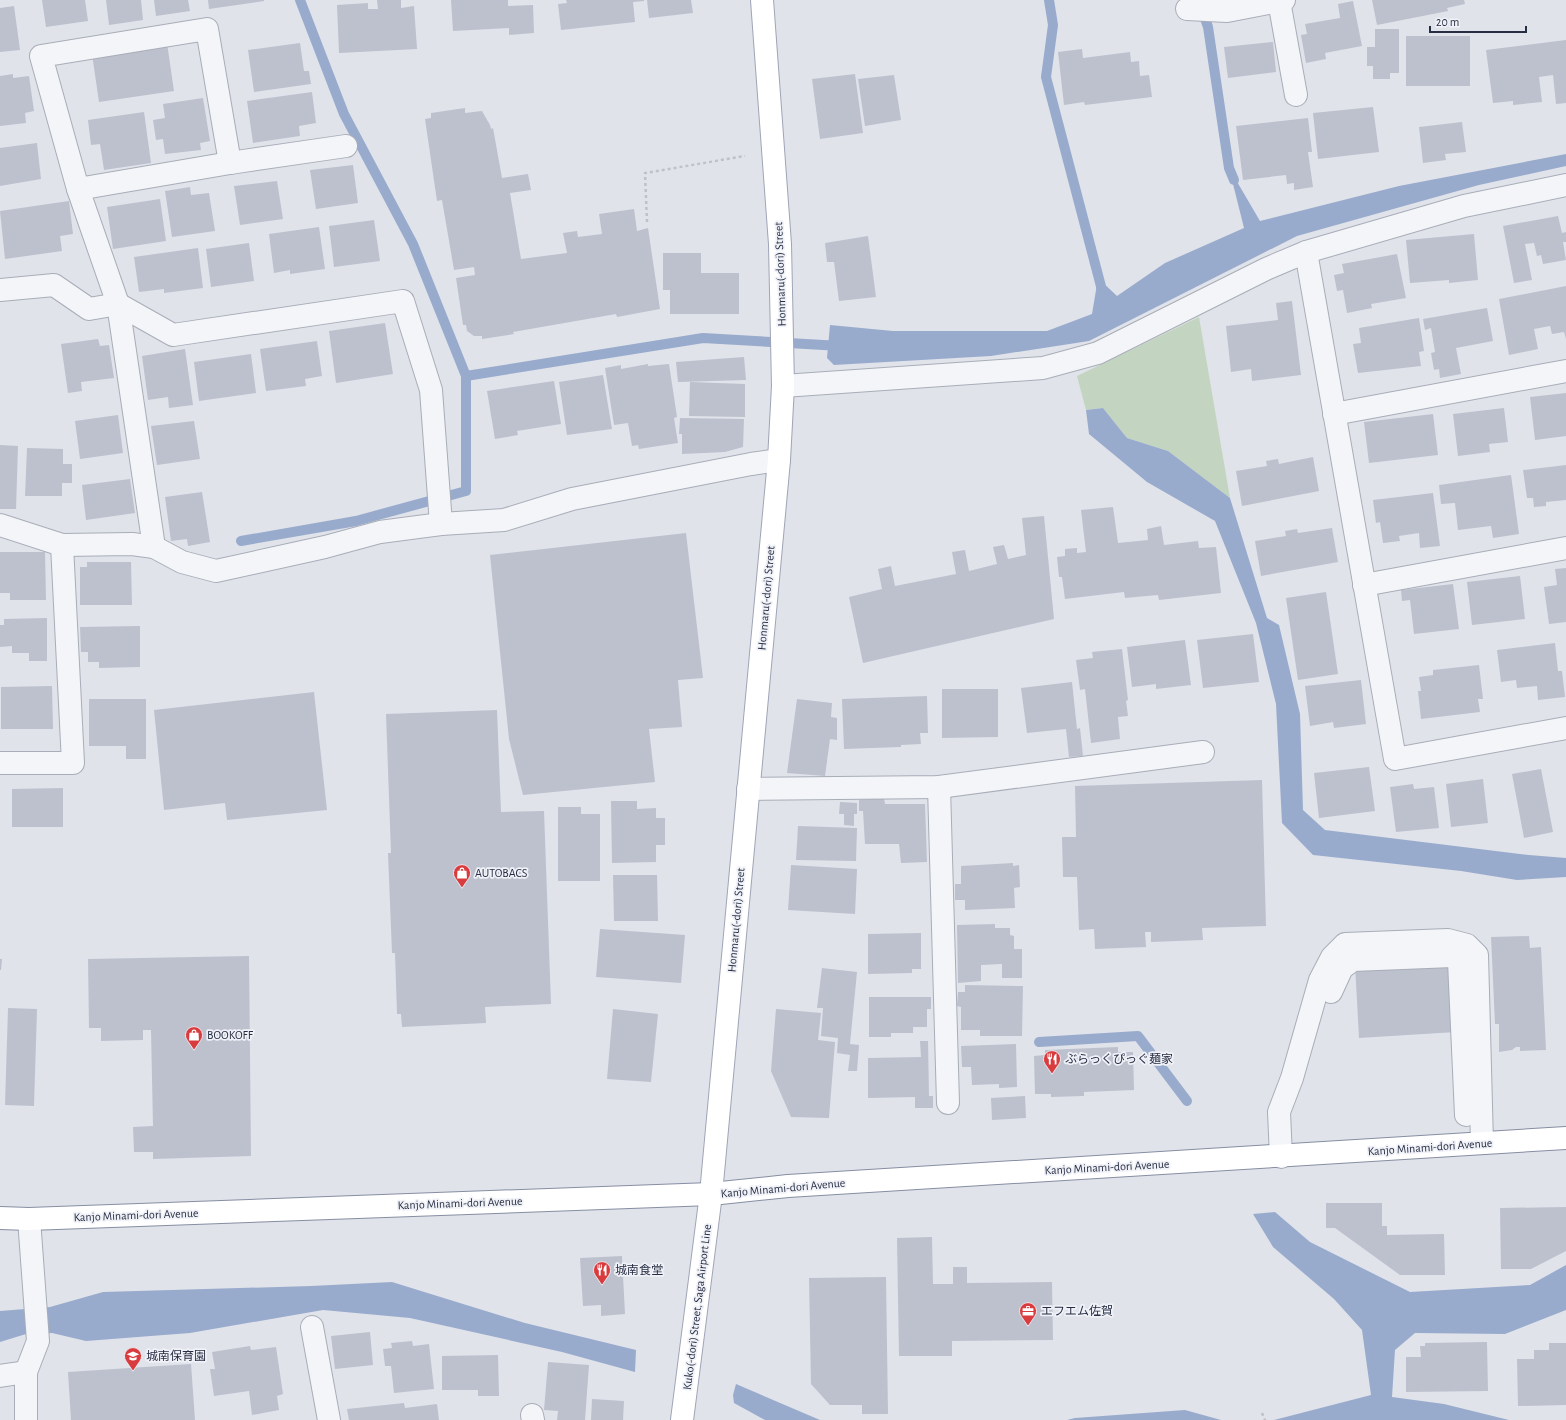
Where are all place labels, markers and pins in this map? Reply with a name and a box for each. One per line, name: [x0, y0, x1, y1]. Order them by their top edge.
shop icon: AUTOBACS: [452, 863, 472, 888]
place label: AUTOBACS: [475, 867, 528, 879]
shop icon: BOOKOFF: [184, 1025, 204, 1050]
place label: BOOKOFF: [207, 1029, 254, 1041]
restaurant icon: ぶらっくぴっぐ麺家: [1042, 1049, 1062, 1074]
place label: ぶらっくぴっぐ麺家: [1065, 1053, 1173, 1065]
restaurant icon: 城南食堂: [592, 1260, 612, 1285]
place label: 城南食堂: [615, 1264, 663, 1276]
office icon: エフエム佐賀: [1018, 1301, 1038, 1326]
place label: エフエム佐賀: [1041, 1304, 1113, 1317]
school or university icon: 城南保育園: [123, 1346, 143, 1371]
place label: 城南保育園: [146, 1349, 206, 1362]

